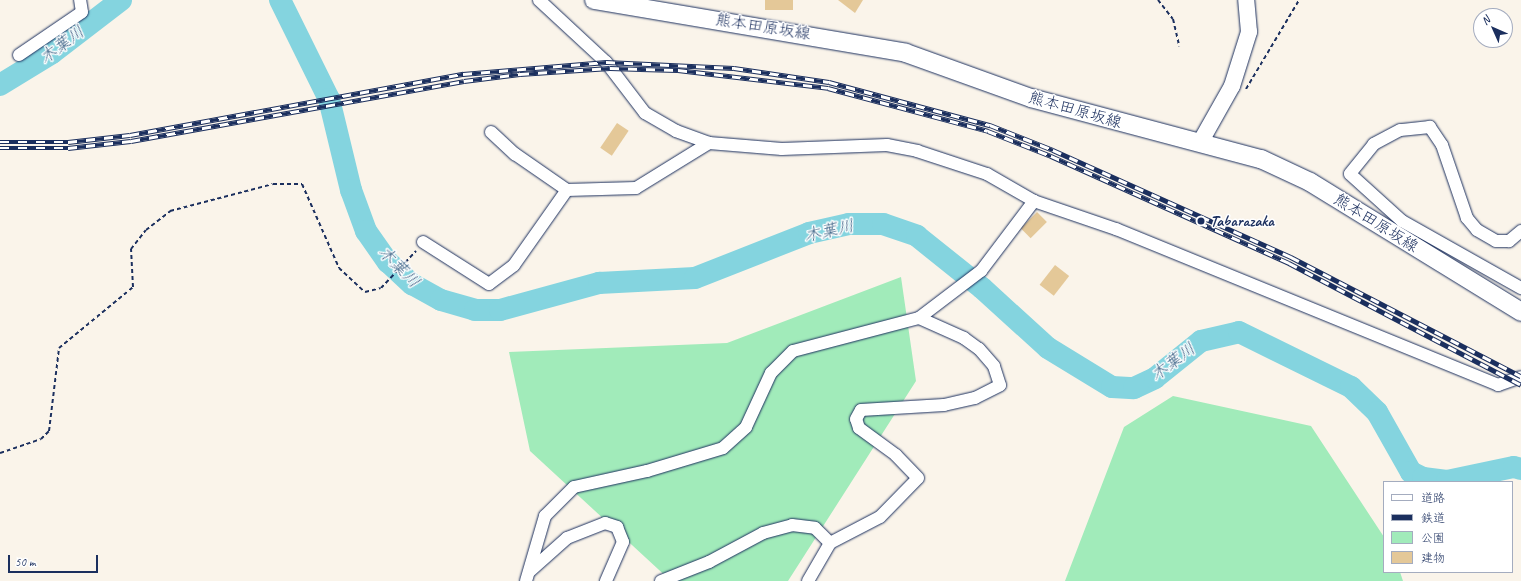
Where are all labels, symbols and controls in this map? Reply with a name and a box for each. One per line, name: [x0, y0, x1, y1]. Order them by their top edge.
north arrow: [1473, 8, 1513, 48]
street label: 熊本田原坂線: [714, 10, 812, 44]
text: N: [1478, 13, 1493, 28]
water label: 木葉川: [35, 22, 89, 68]
street label: 熊本田原坂線: [1026, 88, 1124, 132]
street label: 熊本田原坂線: [1330, 189, 1422, 257]
place label: Tabarazaka: [1210, 211, 1274, 231]
water label: 木葉川: [802, 215, 856, 247]
marker: Tabarazaka: [1195, 215, 1207, 227]
water label: 木葉川: [374, 242, 424, 292]
water label: 木葉川: [1146, 339, 1200, 385]
legend: [1383, 481, 1513, 573]
text: 道路: [1421, 490, 1445, 506]
text: 鉄道: [1421, 510, 1445, 526]
text: 公園: [1421, 530, 1445, 546]
scale bar: [10, 547, 100, 573]
text: 建物: [1421, 550, 1445, 566]
text: 50 m: [15, 554, 35, 570]

